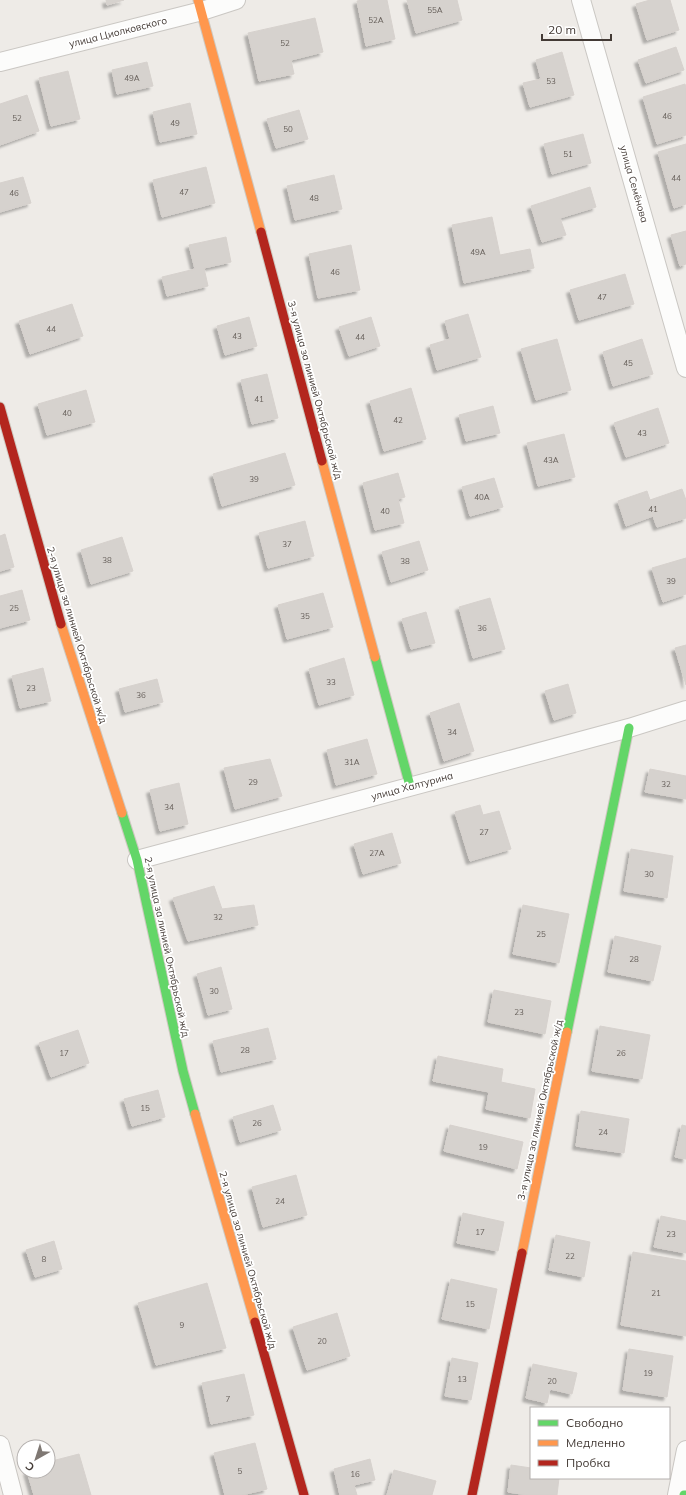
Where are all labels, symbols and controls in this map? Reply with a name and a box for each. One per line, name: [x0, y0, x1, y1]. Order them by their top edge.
house number: 55А: [427, 5, 443, 15]
street label: улица Циолковского: [68, 13, 169, 50]
house number: 52А: [368, 15, 384, 25]
scale bar: [542, 16, 611, 42]
text: 20 m: [548, 22, 576, 37]
house number: 52: [280, 38, 290, 48]
house number: 49А: [124, 73, 140, 83]
house number: 53: [546, 76, 556, 86]
house number: 46: [662, 111, 672, 121]
house number: 52: [12, 113, 22, 123]
house number: 49: [170, 118, 180, 128]
house number: 50: [283, 124, 293, 134]
street label: улица Семёнова: [617, 144, 651, 224]
house number: 51: [563, 149, 573, 159]
house number: 44: [671, 173, 681, 183]
house number: 47: [179, 187, 189, 197]
house number: 46: [9, 188, 19, 198]
house number: 48: [309, 193, 319, 203]
house number: 49А: [470, 247, 486, 257]
house number: 46: [330, 267, 340, 277]
house number: 47: [597, 292, 607, 302]
street label: 3-я улица за линией Октябрьской ж/д: [285, 299, 345, 481]
house number: 44: [46, 324, 56, 334]
house number: 43: [232, 331, 242, 341]
house number: 44: [355, 332, 365, 342]
house number: 45: [623, 358, 633, 368]
house number: 41: [254, 394, 264, 404]
house number: 40: [62, 408, 72, 418]
house number: 42: [393, 415, 403, 425]
house number: 43: [637, 428, 647, 438]
house number: 43А: [543, 455, 559, 465]
house number: 39: [249, 474, 259, 484]
house number: 40А: [474, 492, 490, 502]
house number: 41: [648, 504, 658, 514]
house number: 40: [380, 506, 390, 516]
house number: 37: [282, 539, 292, 549]
street label: 2-я улица за линией Октябрьской ж/д: [44, 545, 110, 725]
house number: 38: [102, 555, 112, 565]
house number: 38: [400, 556, 410, 566]
house number: 39: [666, 576, 676, 586]
house number: 25: [9, 603, 19, 613]
house number: 35: [300, 611, 310, 621]
house number: 36: [477, 623, 487, 633]
house number: 33: [326, 677, 336, 687]
house number: 23: [26, 683, 36, 693]
house number: 36: [136, 690, 146, 700]
house number: 34: [447, 727, 457, 737]
house number: 31А: [344, 757, 360, 767]
street label: улица Халтурина: [370, 769, 454, 803]
house number: 29: [248, 777, 258, 787]
house number: 32: [661, 779, 671, 789]
house number: 34: [164, 802, 174, 812]
house number: 27: [479, 827, 489, 837]
house number: 27А: [369, 848, 385, 858]
street label: 2-я улица за линией Октябрьской ж/д: [141, 856, 193, 1038]
house number: 30: [644, 869, 654, 879]
house number: 32: [213, 912, 223, 922]
house number: 25: [536, 929, 546, 939]
house number: 28: [629, 954, 639, 964]
house number: 30: [209, 986, 219, 996]
house number: 23: [514, 1007, 524, 1017]
street label: 3-я улица за линией Октябрьской ж/д: [514, 1019, 566, 1201]
house number: 28: [240, 1045, 250, 1055]
house number: 17: [59, 1048, 69, 1058]
house number: 26: [616, 1048, 626, 1058]
house number: 15: [140, 1103, 150, 1113]
house number: 26: [252, 1118, 262, 1128]
house number: 24: [598, 1127, 608, 1137]
house number: 19: [478, 1142, 488, 1152]
street label: 2-я улица за линией Октябрьской ж/д: [216, 1170, 280, 1350]
house number: 24: [275, 1196, 285, 1206]
house number: 17: [475, 1227, 485, 1237]
house number: 23: [666, 1229, 676, 1239]
house number: 22: [565, 1251, 575, 1261]
house number: 8: [42, 1254, 47, 1264]
house number: 21: [651, 1288, 661, 1298]
house number: 15: [465, 1299, 475, 1309]
house number: 9: [180, 1320, 185, 1330]
house number: 20: [317, 1336, 327, 1346]
house number: 19: [643, 1368, 653, 1378]
house number: 13: [457, 1374, 467, 1384]
house number: 20: [547, 1376, 557, 1386]
house number: 7: [226, 1394, 231, 1404]
legend: [530, 1407, 670, 1479]
text: Свободно: [566, 1415, 623, 1430]
text: Медленно: [566, 1435, 625, 1450]
north arrow: [16, 1439, 56, 1479]
text: Пробка: [566, 1455, 610, 1470]
text: С: [22, 1459, 37, 1475]
house number: 5: [238, 1466, 243, 1476]
house number: 16: [350, 1469, 360, 1479]

